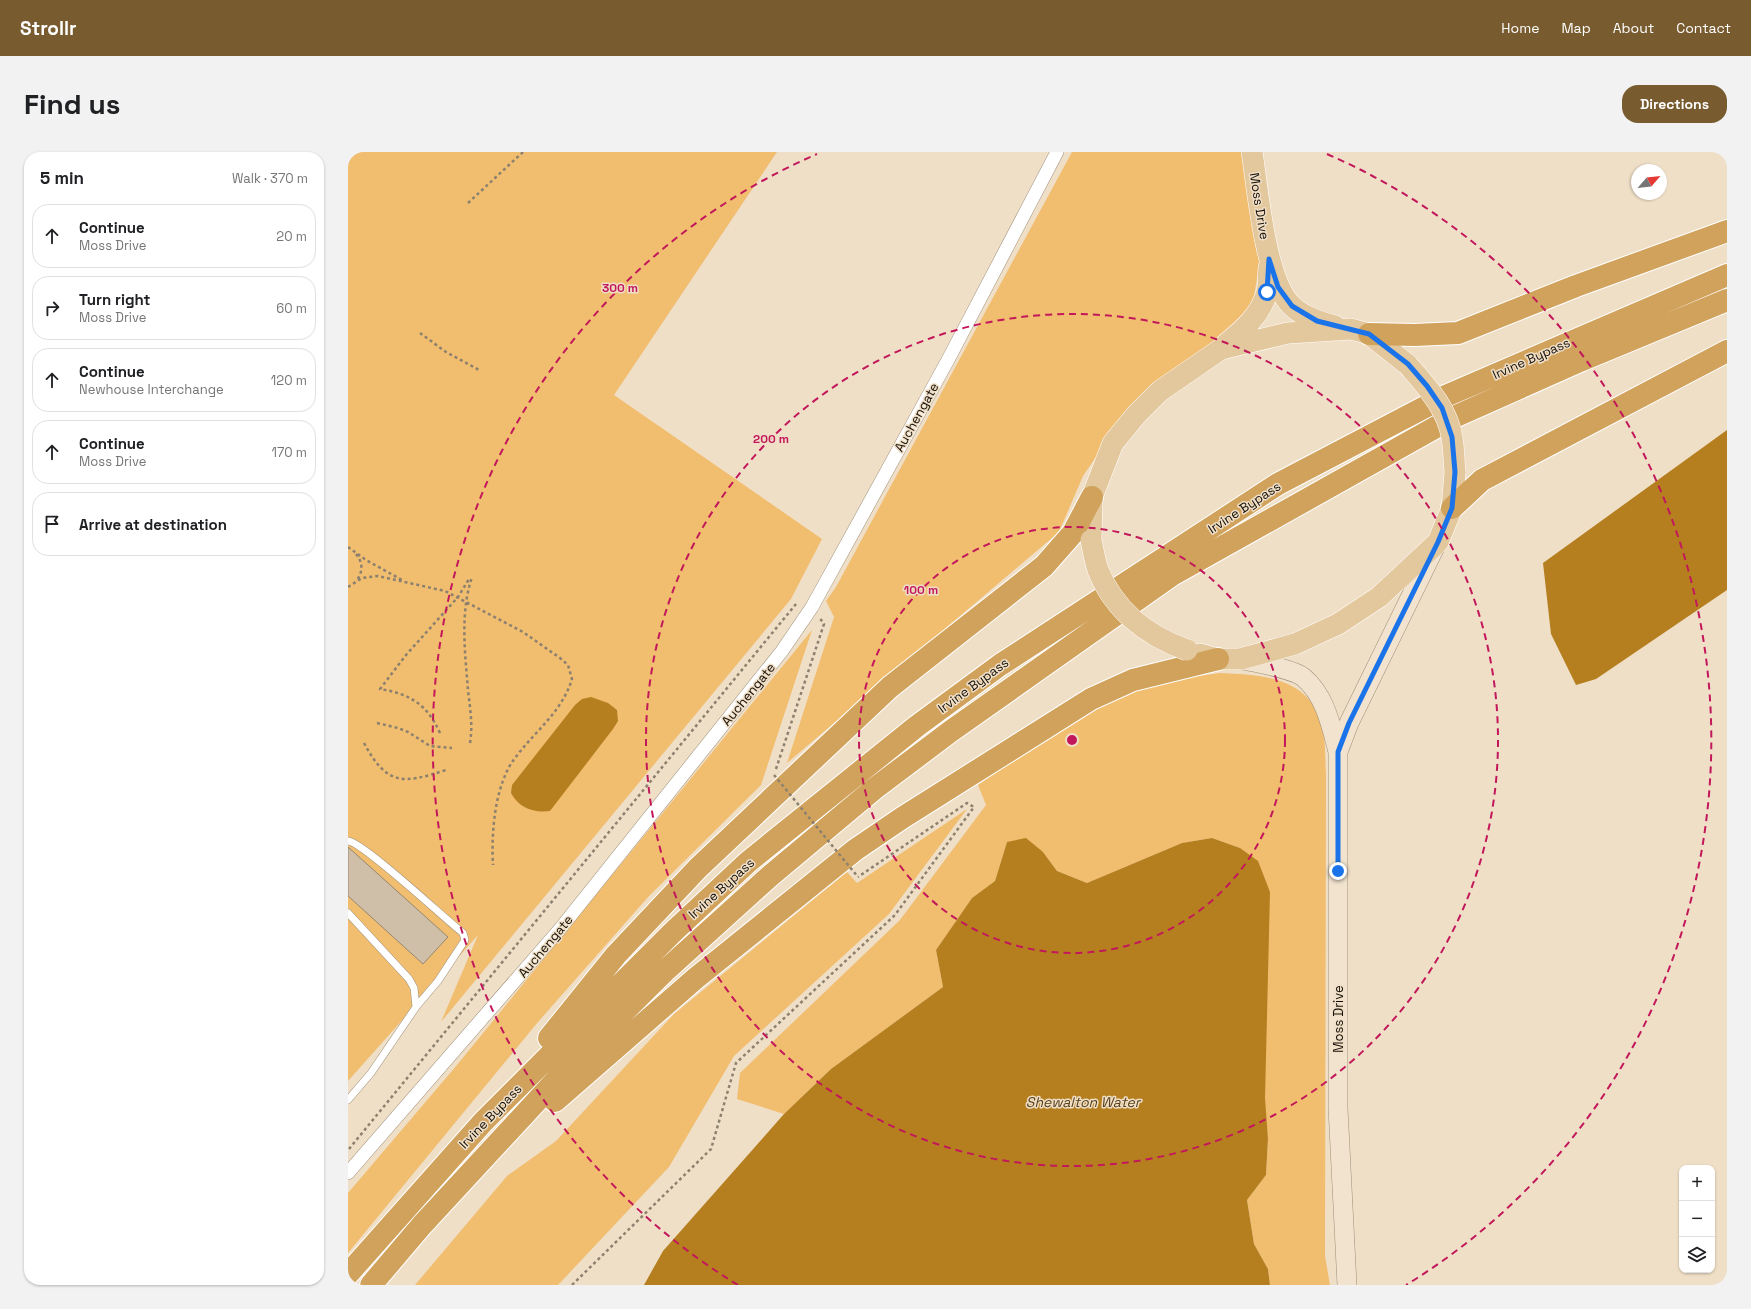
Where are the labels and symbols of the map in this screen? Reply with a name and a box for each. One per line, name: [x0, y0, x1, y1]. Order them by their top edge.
north arrow: [1631, 164, 1667, 200]
street label: Moss Drive: [1246, 171, 1273, 241]
text: 300 m: [602, 280, 638, 296]
route start: [1258, 283, 1276, 301]
street label: Irvine Bypass: [1490, 334, 1573, 383]
street label: Auchengate: [890, 380, 942, 455]
text: 200 m: [753, 431, 789, 447]
street label: Irvine Bypass: [1205, 478, 1284, 537]
text: 100 m: [904, 582, 938, 598]
street label: Irvine Bypass: [935, 654, 1012, 717]
street label: Auchengate: [718, 659, 779, 729]
centre of rings: [1065, 733, 1079, 747]
street label: Irvine Bypass: [685, 854, 758, 923]
route end: [1329, 862, 1347, 880]
street label: Auchengate: [514, 912, 576, 981]
street label: Moss Drive: [1330, 985, 1347, 1053]
street label: Irvine Bypass: [455, 1080, 526, 1152]
water label: Shewalton Water: [1026, 1093, 1142, 1111]

